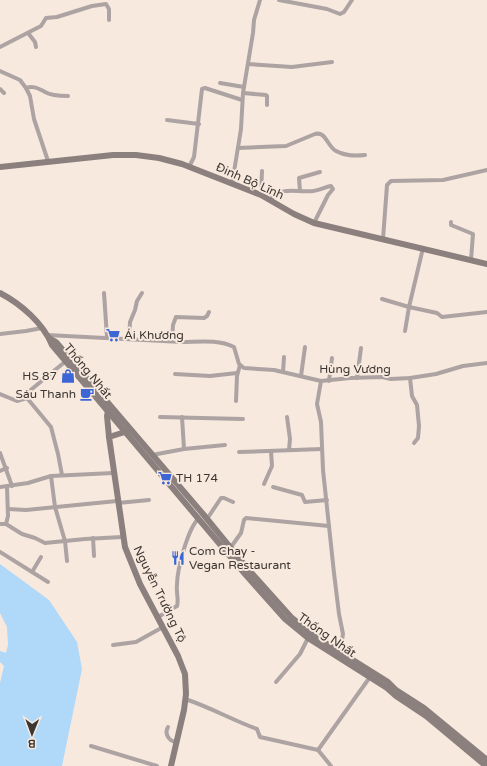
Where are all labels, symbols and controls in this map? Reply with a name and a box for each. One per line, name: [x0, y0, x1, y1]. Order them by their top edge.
street label: Đinh Bộ Lĩnh: [214, 160, 286, 202]
supermarket icon: Ái Khương: [105, 327, 121, 343]
place label: Ái Khương: [124, 328, 184, 342]
street label: Thống Nhất: [61, 341, 115, 402]
street label: Hùng Vương: [319, 362, 391, 376]
shop icon: HS 87: [60, 368, 76, 384]
place label: HS 87: [22, 369, 57, 383]
cafe icon: Sáu Thanh: [79, 386, 95, 402]
place label: Sáu Thanh: [16, 387, 76, 401]
supermarket icon: TH 174: [157, 470, 173, 486]
place label: TH 174: [176, 471, 219, 485]
street label: Nguyễn Trường Tộ: [131, 543, 189, 645]
place label: Com Chay - Vegan Restaurant: [189, 544, 291, 572]
restaurant icon: Com Chay - Vegan Restaurant: [170, 550, 186, 566]
street label: Thống Nhất: [295, 610, 359, 660]
north arrow: [12, 714, 52, 754]
text: B: [28, 737, 36, 750]

